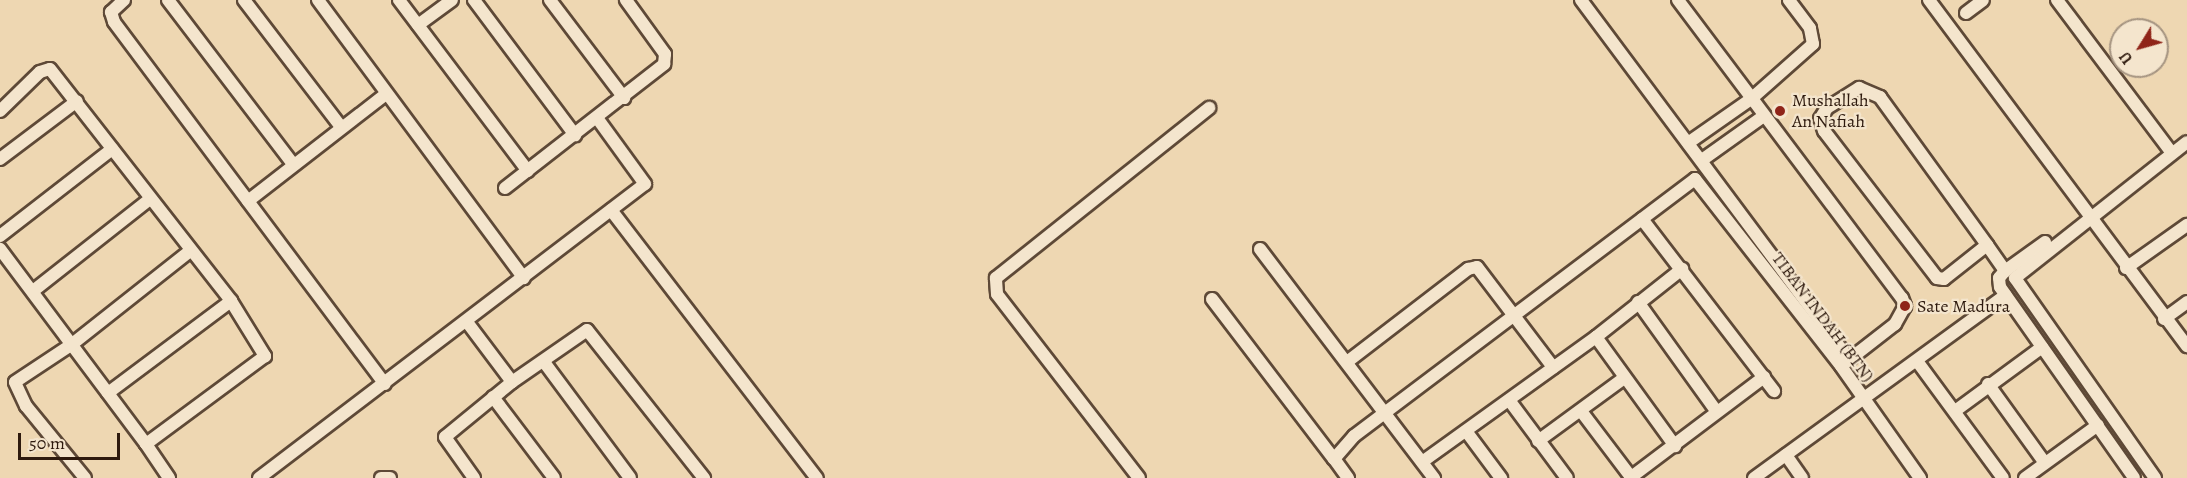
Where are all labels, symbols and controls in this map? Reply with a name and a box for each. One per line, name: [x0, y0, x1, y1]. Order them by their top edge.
north arrow: [2109, 18, 2169, 78]
text: U: [2114, 47, 2138, 68]
place label: Mushallah An Nafiah: [1792, 90, 1869, 132]
marker: Mushallah An Nafiah: [1773, 104, 1787, 118]
street label: TIBAN INDAH (BTN): [1767, 248, 1879, 386]
place label: Sate Madura: [1917, 295, 2010, 317]
marker: Sate Madura: [1898, 299, 1912, 313]
scale bar: [21, 421, 123, 459]
text: 50 m: [29, 431, 65, 455]

